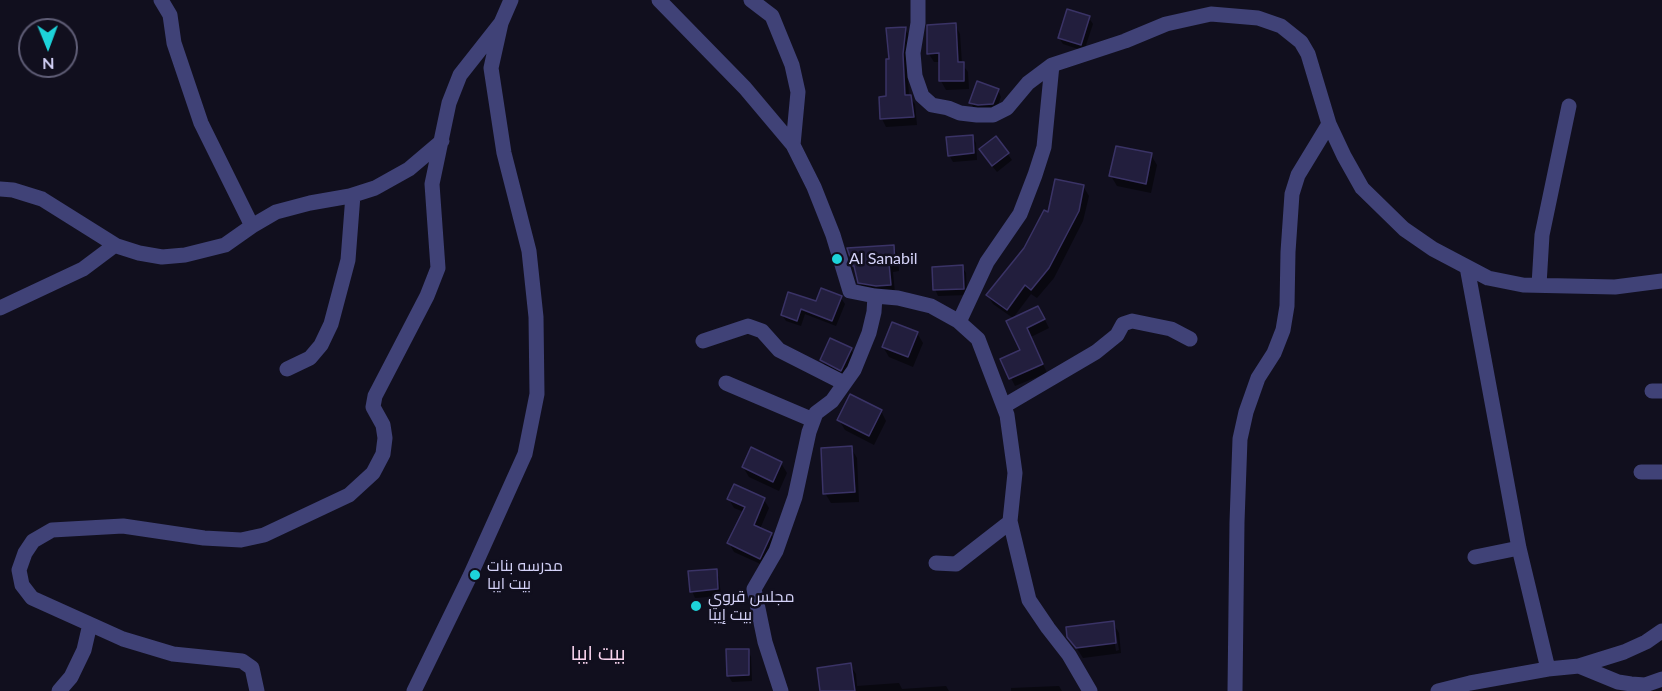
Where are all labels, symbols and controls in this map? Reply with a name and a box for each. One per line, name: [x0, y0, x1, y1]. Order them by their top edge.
north arrow: [18, 18, 78, 78]
text: N: [42, 55, 55, 74]
place label: Al Sanabil: [849, 249, 918, 269]
marker: Al Sanabil: [830, 252, 844, 266]
place label: مدرسه بنات بيت ايبا: [487, 556, 563, 594]
marker: مدرسه بنات بيت ايبا: [468, 568, 482, 582]
place label: مجلس قروي بيت إيبا: [708, 587, 794, 625]
marker: مجلس قروي بيت إيبا: [689, 599, 703, 613]
district label: بيت ايبا: [570, 642, 626, 666]

